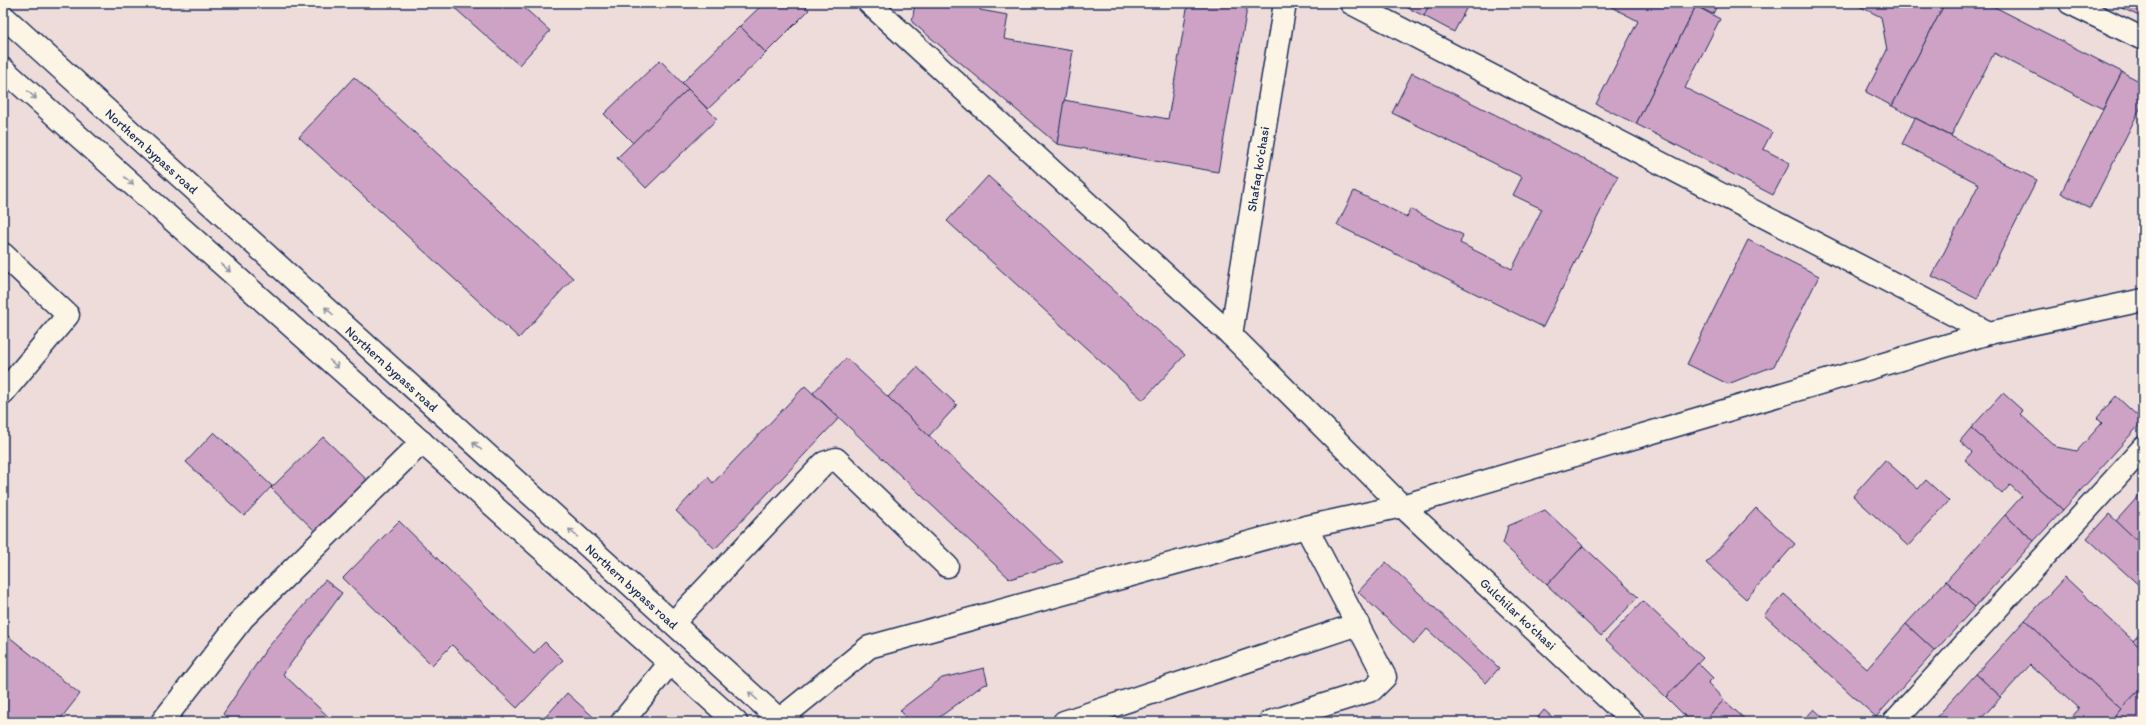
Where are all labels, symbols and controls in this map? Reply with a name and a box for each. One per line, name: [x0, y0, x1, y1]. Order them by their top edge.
one-way arrow: [27, 90, 37, 100]
street label: Northern bypass road: [103, 105, 201, 197]
street label: Shafaq koʻchasi: [1244, 125, 1272, 213]
one-way arrow: [124, 177, 134, 186]
one-way arrow: [221, 263, 231, 273]
one-way arrow: [324, 307, 334, 316]
street label: Northern bypass road: [343, 323, 441, 414]
one-way arrow: [329, 359, 339, 368]
one-way arrow: [472, 441, 482, 451]
one-way arrow: [569, 529, 579, 538]
street label: Northern bypass road: [583, 540, 681, 632]
street label: Gulchilar koʻchasi: [1477, 575, 1559, 653]
one-way arrow: [748, 691, 758, 700]

